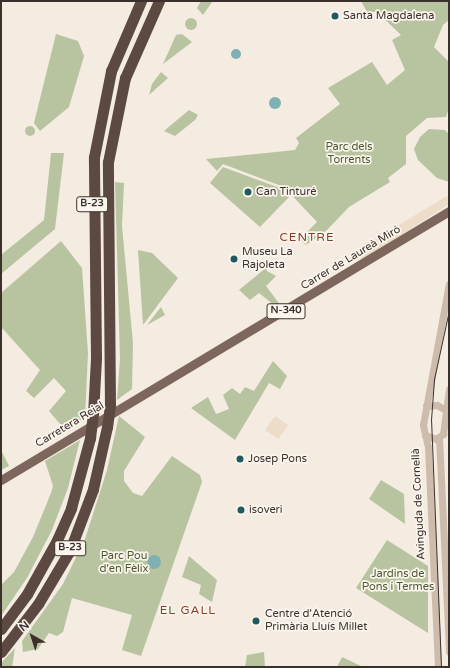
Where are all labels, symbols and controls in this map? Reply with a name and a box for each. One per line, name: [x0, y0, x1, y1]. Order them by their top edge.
place label: Santa Magdalena: [343, 9, 434, 23]
marker: Santa Magdalena: [330, 11, 340, 21]
park label: Parc dels Torrents: [325, 141, 373, 167]
place label: Can Tinturé: [256, 185, 316, 199]
marker: Can Tinturé: [243, 187, 253, 197]
road number: B-23: [76, 196, 108, 212]
street label: Carrer de Laureà Miró: [299, 223, 403, 293]
district label: CENTRE: [279, 231, 335, 245]
place label: Museu La Rajoleta: [242, 246, 293, 272]
marker: Museu La Rajoleta: [229, 254, 239, 264]
road number: N-340: [266, 303, 306, 319]
street label: Carretera Reial: [33, 399, 107, 451]
street label: Avinguda de Cornellà: [409, 448, 429, 560]
place label: Josep Pons: [248, 452, 307, 466]
marker: Josep Pons: [235, 454, 245, 464]
place label: isoveri: [249, 503, 283, 517]
marker: isoveri: [236, 505, 246, 515]
road number: B-23: [54, 540, 86, 556]
park label: Parc Pou d'en Fèlix: [99, 550, 149, 576]
park label: Jardins de Pons i Termes: [362, 568, 434, 594]
district label: EL GALL: [160, 604, 216, 618]
place label: Centre d'Atenció Primària Lluís Millet: [265, 608, 367, 634]
marker: Centre d'Atenció Primària Lluís Millet: [250, 615, 262, 627]
north arrow: [12, 616, 52, 656]
text: N: [17, 618, 32, 634]

